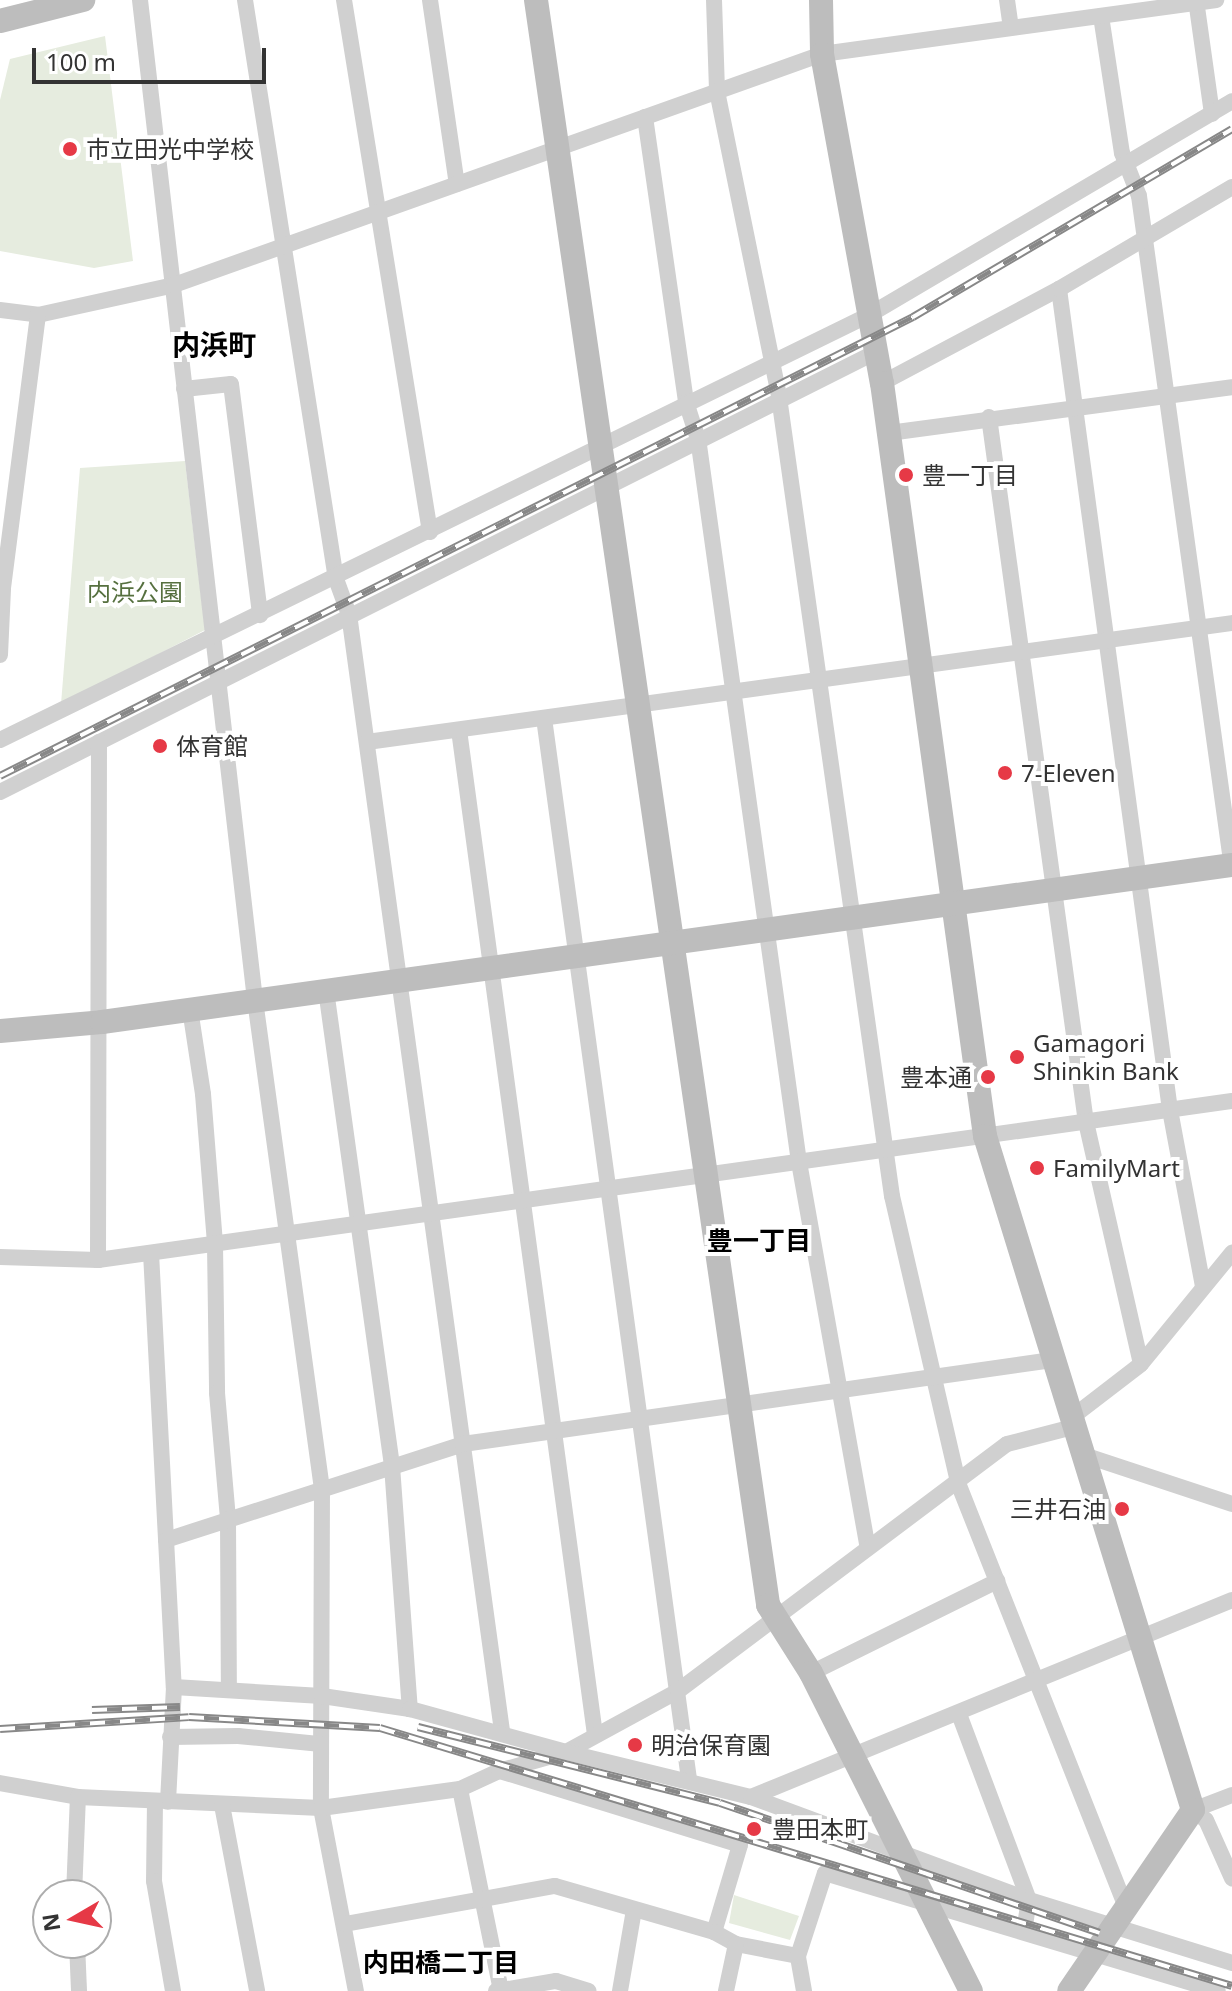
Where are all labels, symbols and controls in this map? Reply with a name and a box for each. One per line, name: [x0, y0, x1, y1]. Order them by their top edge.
scale bar: [36, 32, 270, 82]
text: 100 m: [46, 45, 116, 78]
place label: 市立田光中学校: [86, 135, 254, 163]
marker: 市立田光中学校: [61, 140, 79, 158]
district label: 内浜町: [172, 327, 256, 361]
place label: 豊一丁目: [922, 461, 1018, 489]
marker: 豊一丁目: [897, 466, 915, 484]
park label: 内浜公園: [87, 578, 183, 606]
place label: 体育館: [176, 732, 248, 760]
marker: 体育館: [151, 737, 169, 755]
place label: 7-Eleven: [1021, 759, 1116, 787]
marker: 7-Eleven: [996, 764, 1014, 782]
place label: Gamagori Shinkin Bank: [1033, 1029, 1179, 1085]
marker: Gamagori Shinkin Bank: [1008, 1048, 1026, 1066]
place label: 豊本通: [900, 1063, 972, 1091]
marker: 豊本通: [979, 1068, 997, 1086]
place label: FamilyMart: [1053, 1154, 1180, 1182]
marker: FamilyMart: [1028, 1159, 1046, 1177]
district label: 豊一丁目: [707, 1225, 811, 1257]
place label: 三井石油: [1010, 1495, 1106, 1523]
marker: 三井石油: [1113, 1500, 1131, 1518]
place label: 明治保育園: [651, 1731, 771, 1759]
marker: 明治保育園: [626, 1736, 644, 1754]
place label: 豊田本町: [772, 1815, 868, 1843]
marker: 豊田本町: [743, 1818, 765, 1840]
north arrow: [32, 1879, 112, 1959]
text: N: [34, 1911, 66, 1934]
district label: 内田橋二丁目: [363, 1947, 519, 1979]

